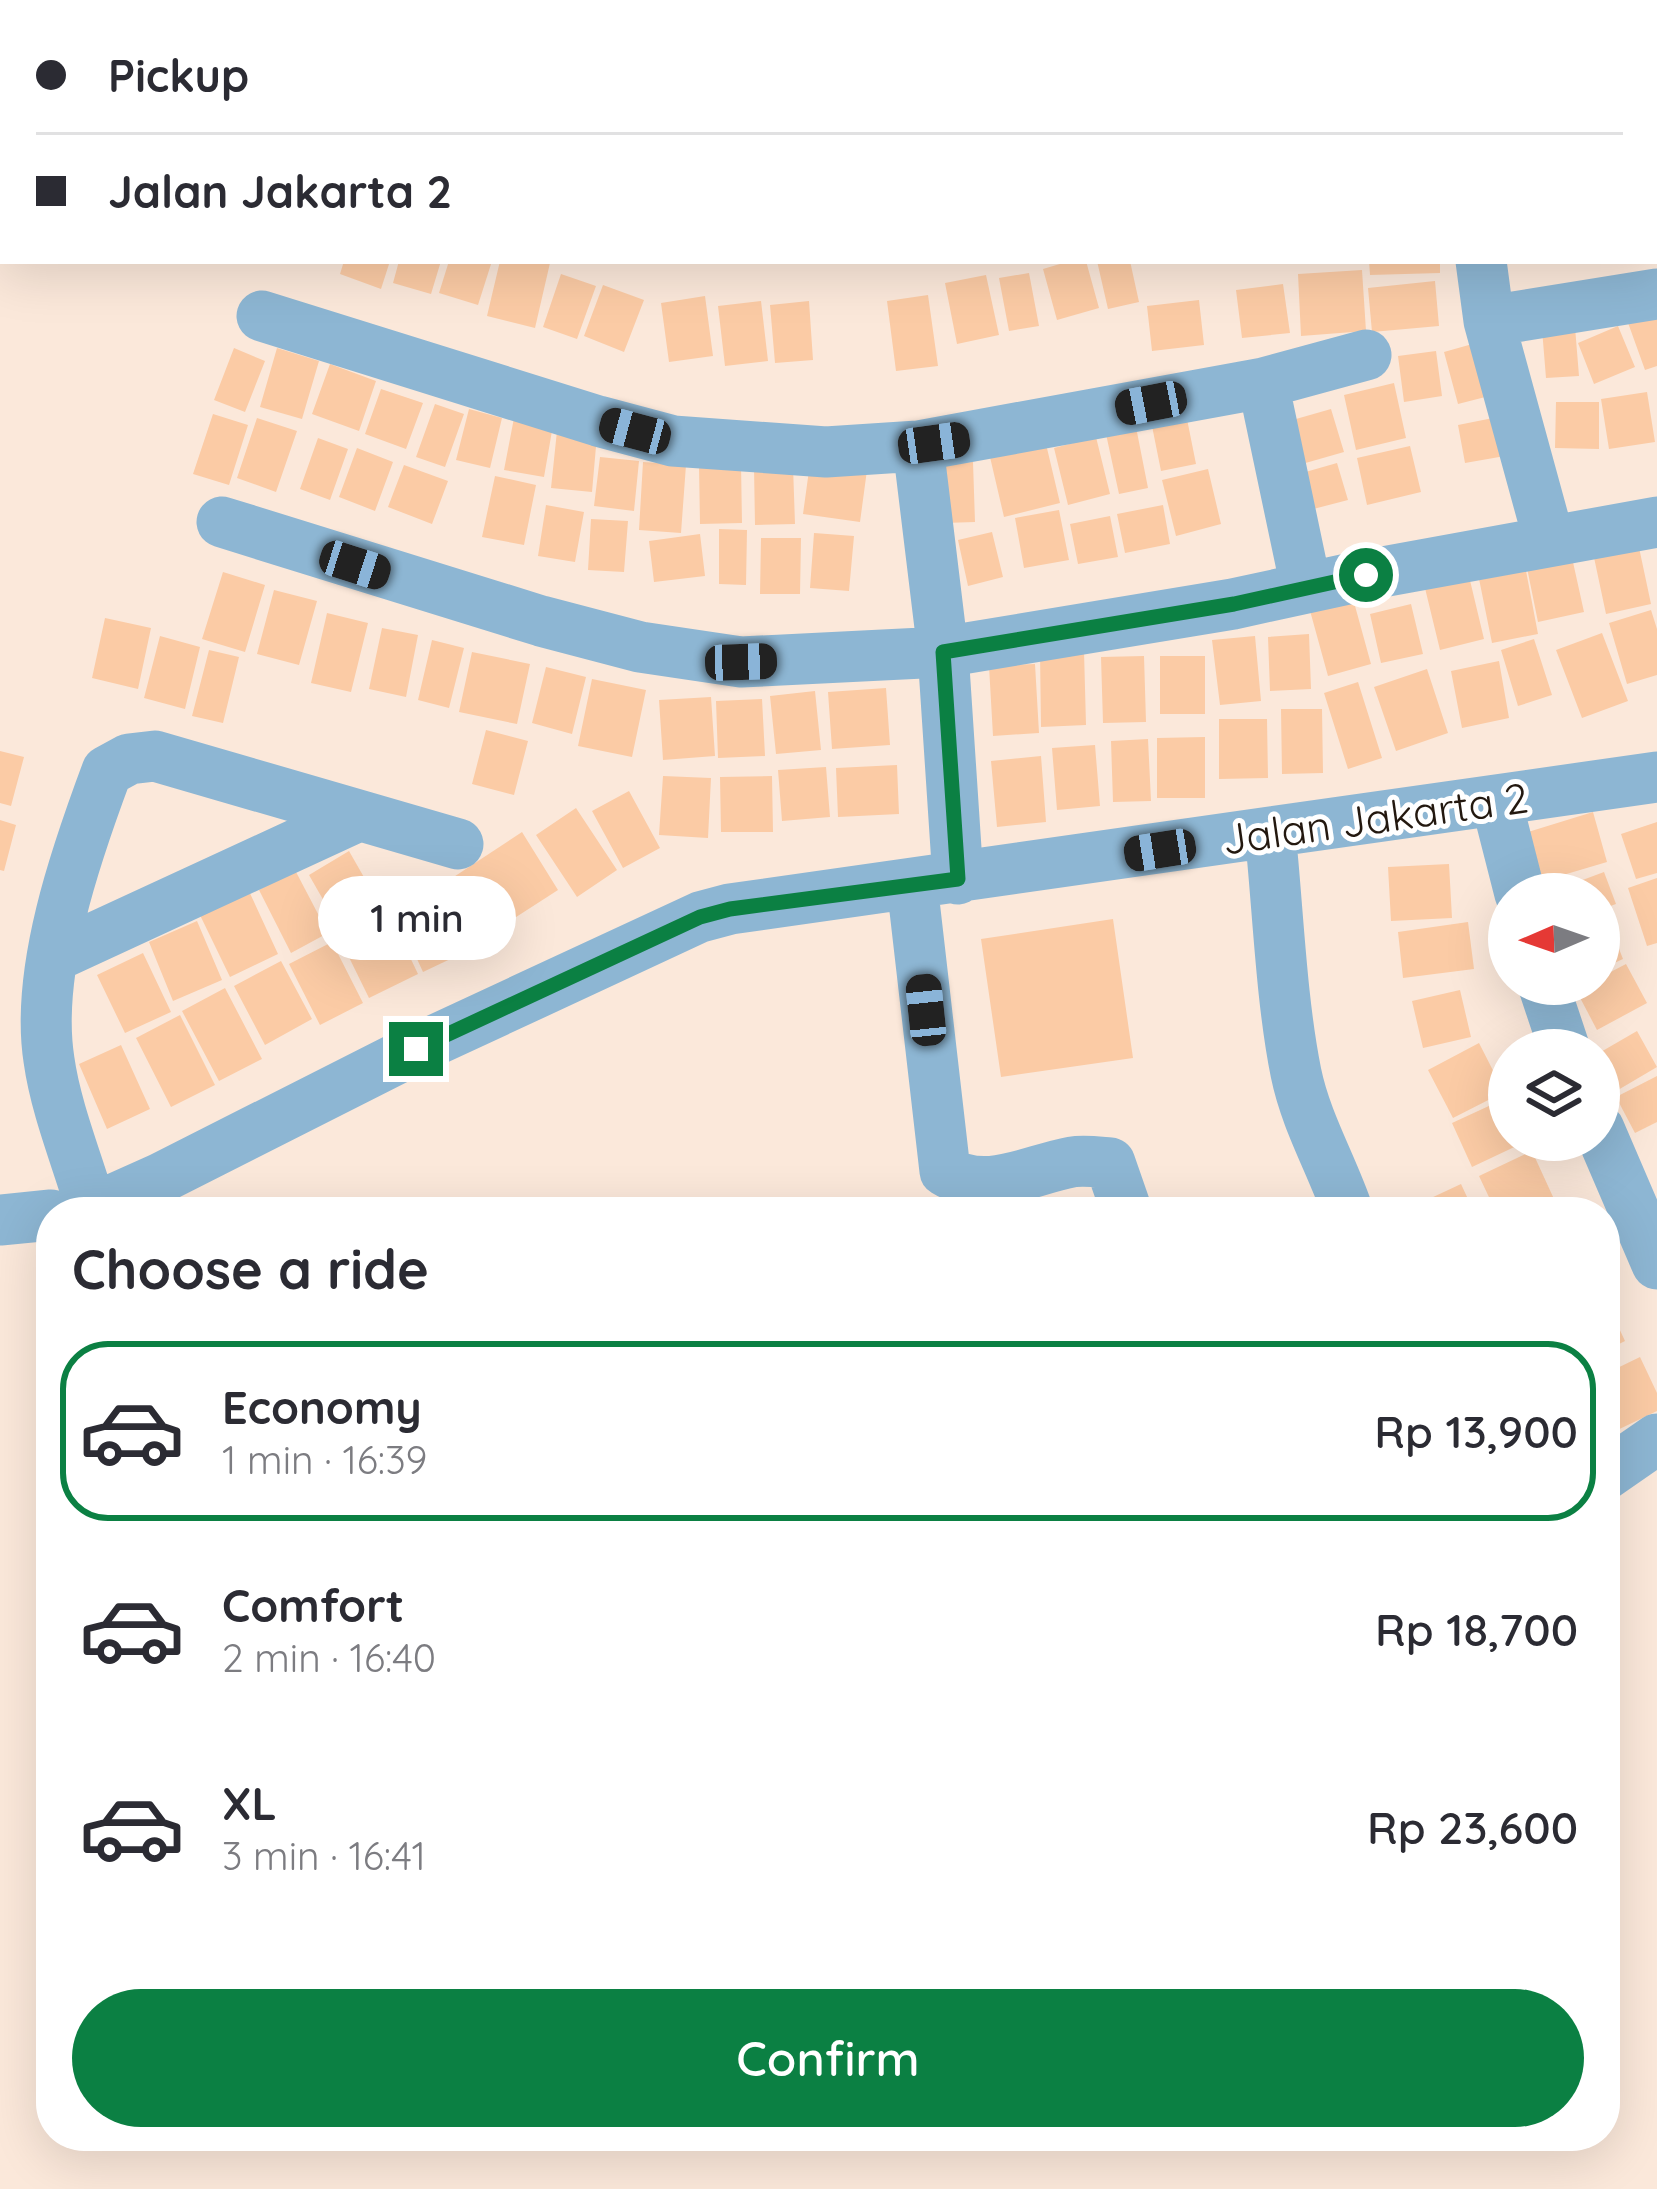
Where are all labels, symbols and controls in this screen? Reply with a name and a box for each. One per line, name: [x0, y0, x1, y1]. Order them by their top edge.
text: Pickup: [108, 47, 249, 103]
text: Jalan Jakarta 2: [108, 163, 452, 219]
car: [1112, 378, 1190, 428]
car: [596, 404, 674, 458]
car: [896, 420, 972, 466]
car: [315, 537, 395, 593]
route start: [1339, 548, 1393, 602]
car: [704, 643, 778, 681]
street label: Jalan Jakarta 2: [1219, 770, 1531, 866]
car: [1122, 827, 1198, 873]
north arrow: [1488, 873, 1620, 1005]
map controls: [1488, 873, 1620, 1161]
callout: 1 min: [317, 875, 515, 959]
text: 1 min: [370, 893, 464, 942]
car: [904, 972, 948, 1048]
route end: [389, 1022, 443, 1076]
button: layers: [1488, 1029, 1620, 1161]
text: Choose a ride: [72, 1235, 429, 1303]
icon: car: [78, 1377, 186, 1485]
text: Economy: [222, 1379, 422, 1435]
text: Rp 13,900: [1374, 1403, 1578, 1459]
text: 1 min · 16:39: [222, 1435, 427, 1484]
icon: car: [78, 1575, 186, 1683]
text: Comfort: [222, 1577, 404, 1633]
text: Rp 18,700: [1375, 1601, 1578, 1657]
text: 2 min · 16:40: [222, 1633, 436, 1682]
icon: car: [78, 1773, 186, 1881]
text: XL: [222, 1775, 277, 1831]
text: Rp 23,600: [1367, 1799, 1578, 1855]
text: 3 min · 16:41: [222, 1831, 426, 1880]
button: Confirm: [72, 1989, 1584, 2127]

